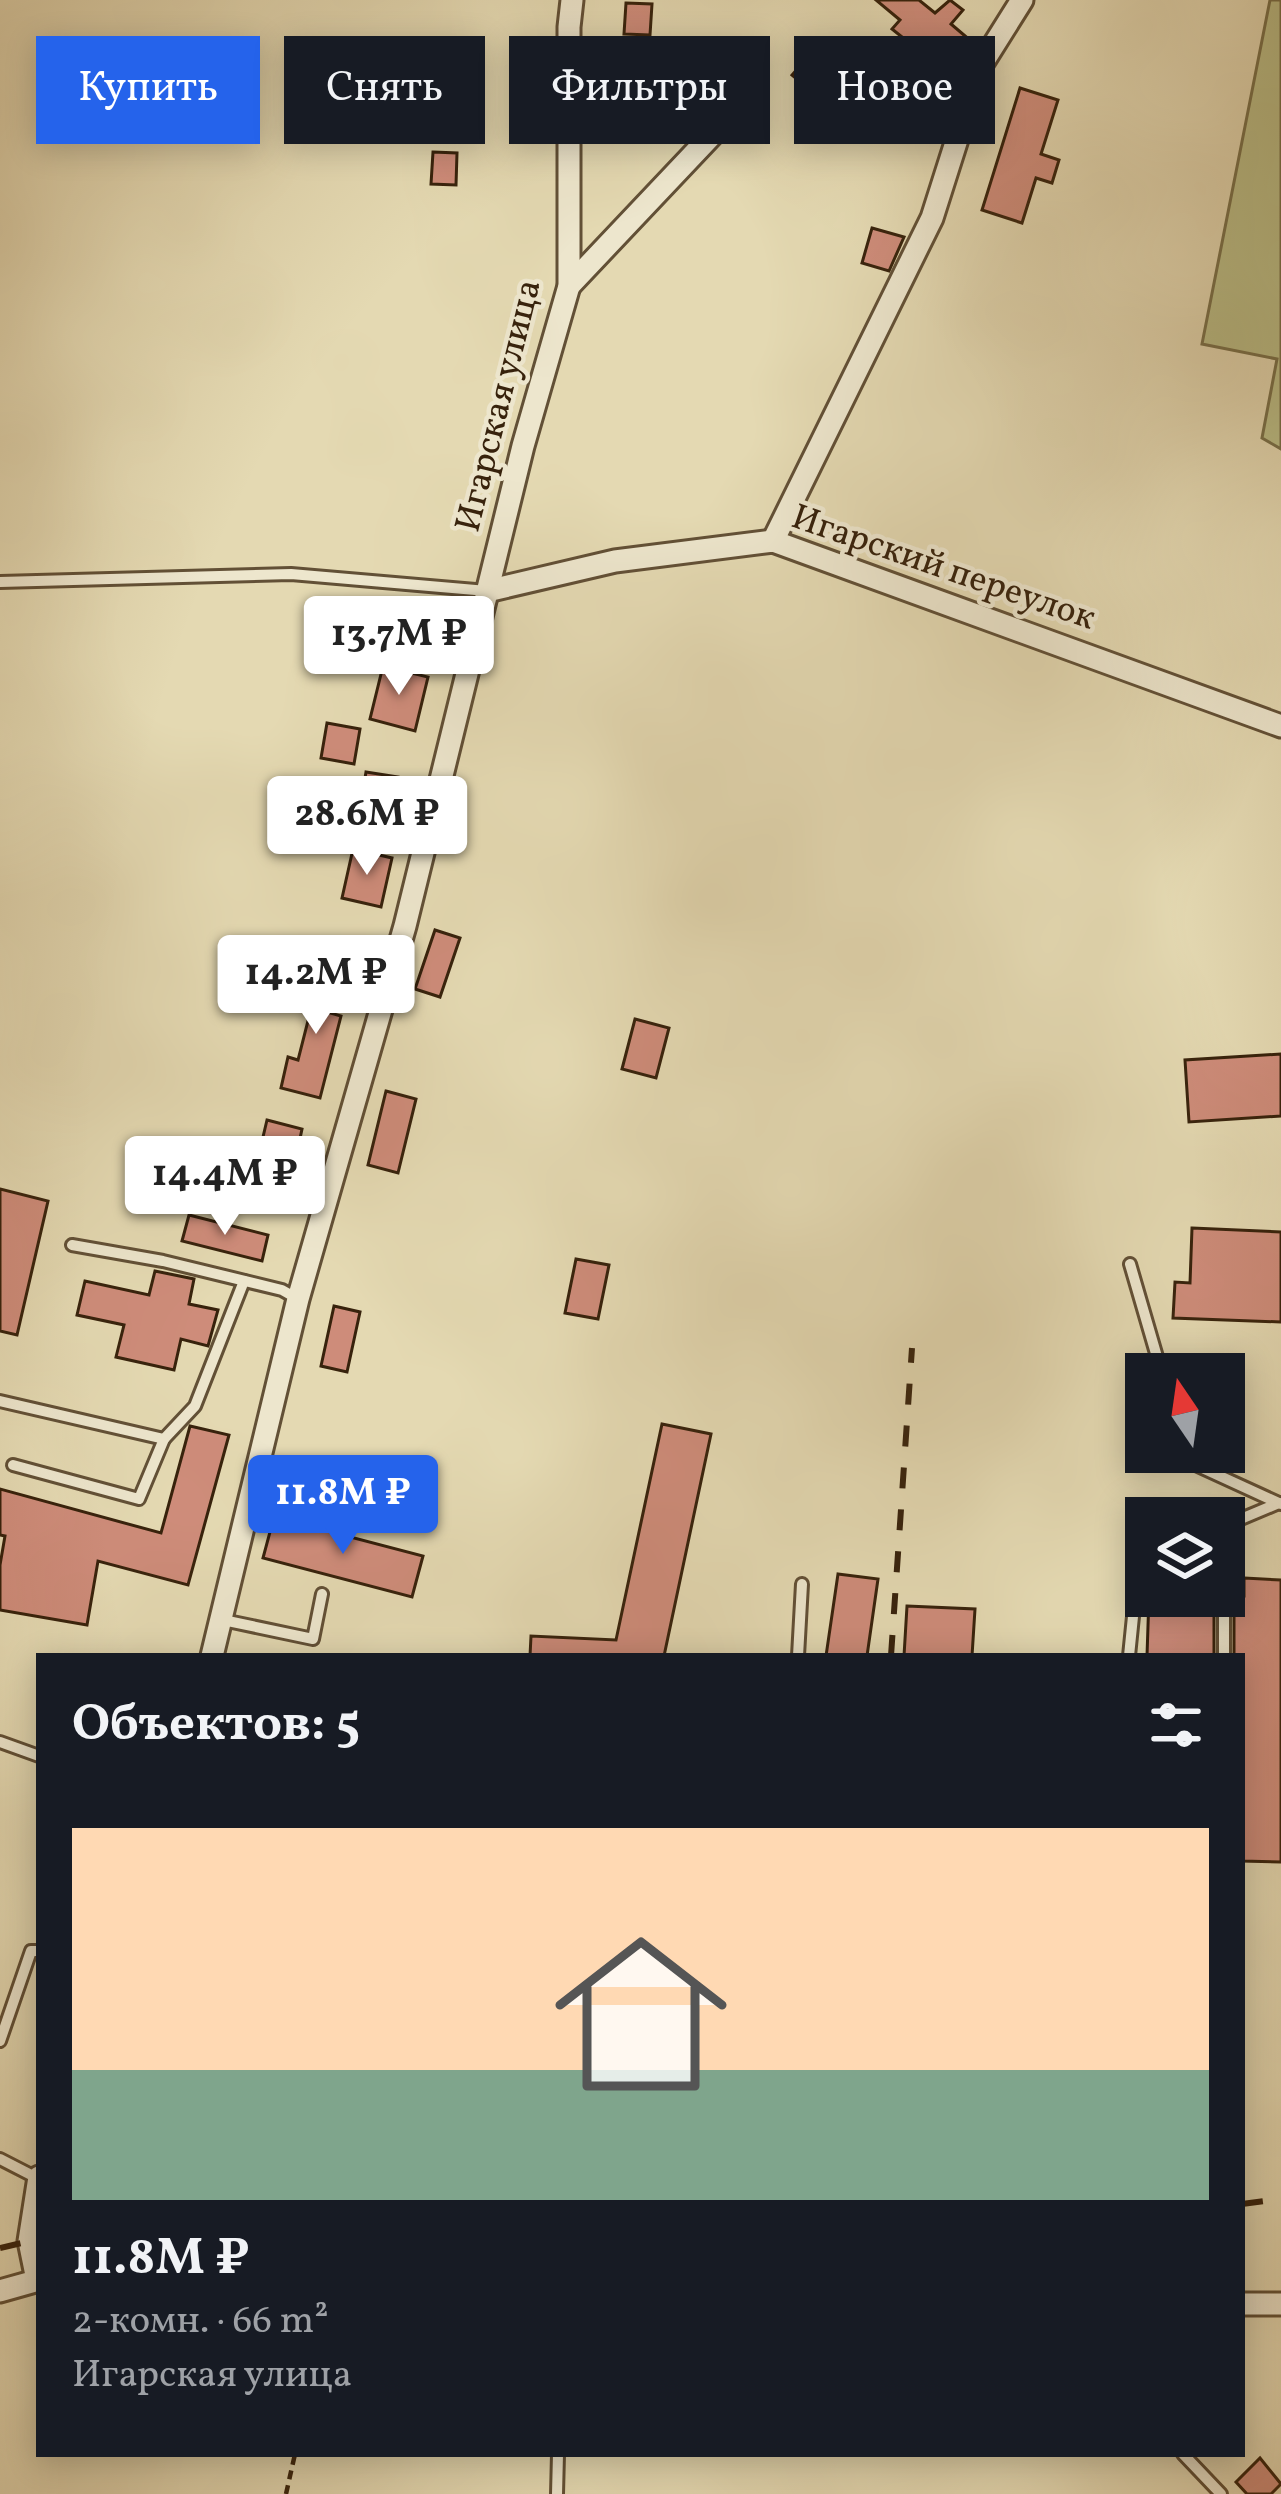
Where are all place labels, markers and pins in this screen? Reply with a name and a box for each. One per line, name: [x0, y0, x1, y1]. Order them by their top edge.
pin: 13.7M ₽: [288, 596, 510, 698]
pin: 28.6M ₽: [256, 776, 478, 878]
pin: 14.2M ₽: [205, 935, 427, 1037]
pin: 14.4M ₽: [114, 1136, 336, 1238]
pin: 11.8M ₽: [232, 1455, 454, 1557]

